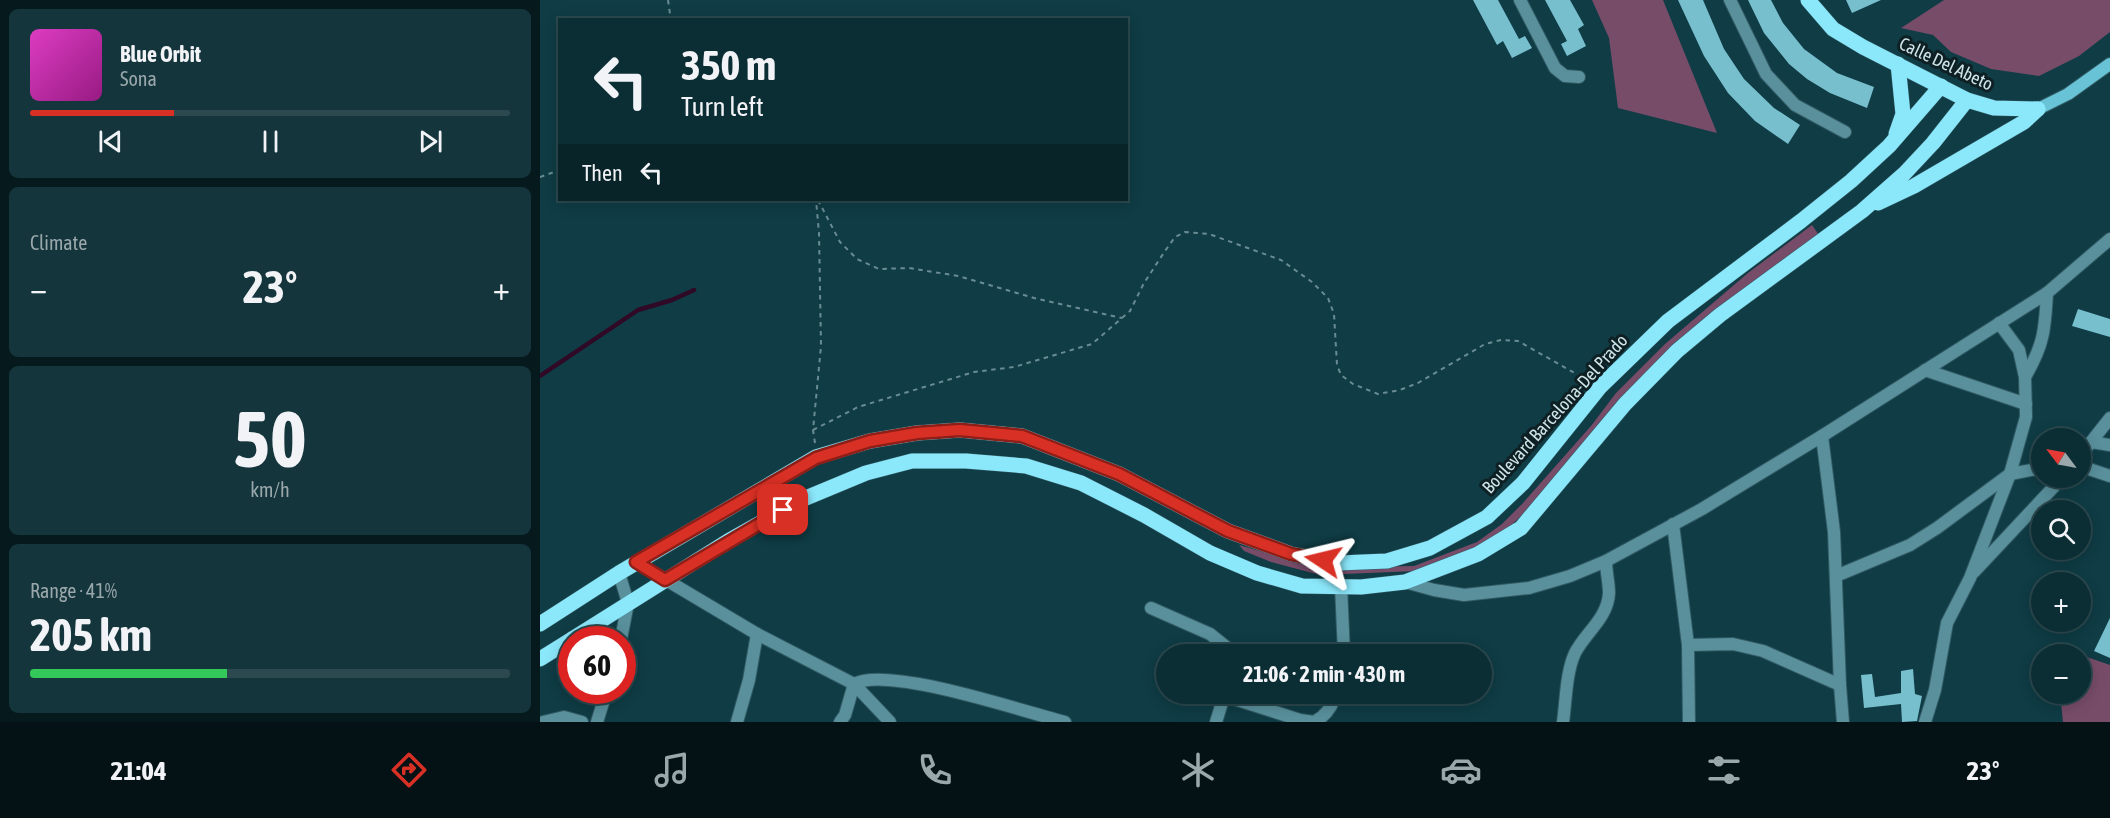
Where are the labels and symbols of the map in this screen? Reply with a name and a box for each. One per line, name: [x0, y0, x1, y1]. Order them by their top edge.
street label: Calle Del Abeto: [1896, 33, 1996, 94]
street label: Boulevard Barcelona-Del Prado: [1478, 330, 1632, 497]
north arrow: [2031, 428, 2091, 488]
pin: [757, 484, 808, 535]
position arrow: [1291, 528, 1355, 592]
speed limit sign: 60: [558, 626, 636, 704]

